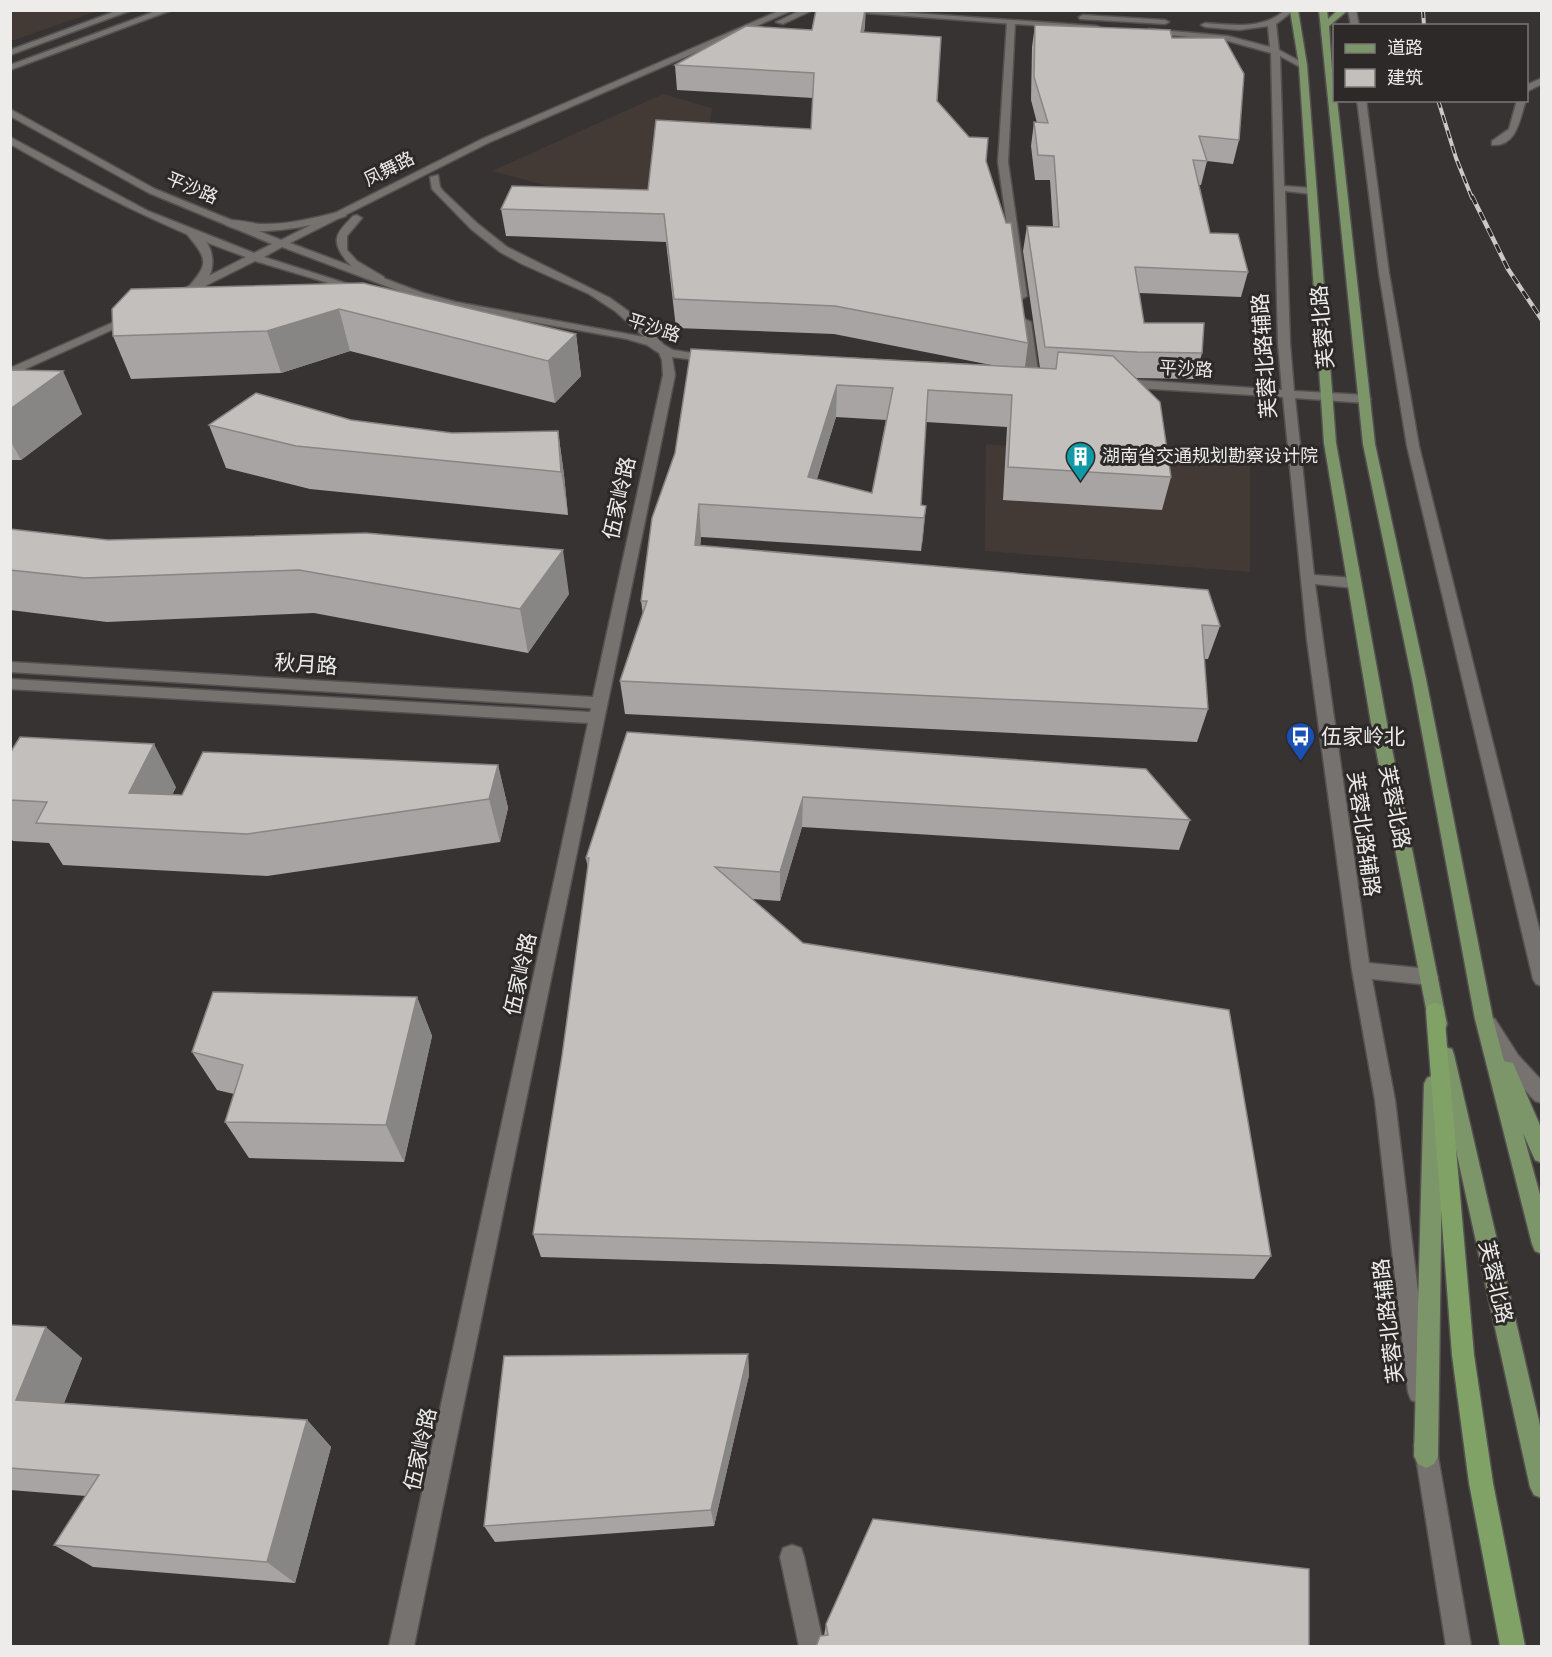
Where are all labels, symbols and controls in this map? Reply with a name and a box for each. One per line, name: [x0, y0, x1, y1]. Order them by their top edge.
legend: [1333, 24, 1528, 102]
text: 道路: [1387, 37, 1423, 59]
text: 建筑: [1387, 67, 1423, 89]
street label: 凤舞路: [360, 147, 418, 191]
street label: 平沙路: [163, 167, 221, 209]
street label: 芙蓉北路: [1306, 284, 1338, 370]
street label: 芙蓉北路辅路: [1247, 292, 1281, 420]
street label: 平沙路: [625, 309, 683, 347]
street label: 平沙路: [1158, 357, 1214, 381]
building icon: 湖南省交通规划勘察设计院: [1065, 440, 1097, 482]
place label: 湖南省交通规划勘察设计院: [1102, 445, 1318, 467]
street label: 伍家岭路: [598, 454, 640, 542]
street label: 秋月路: [274, 649, 338, 679]
bus stop icon: 伍家岭北: [1284, 720, 1316, 762]
place label: 伍家岭北: [1321, 724, 1405, 749]
street label: 芙蓉北路: [1375, 763, 1415, 851]
street label: 芙蓉北路辅路: [1343, 770, 1385, 898]
street label: 伍家岭路: [499, 930, 541, 1018]
street label: 芙蓉北路: [1474, 1238, 1518, 1326]
street label: 芙蓉北路辅路: [1368, 1257, 1408, 1385]
street label: 伍家岭路: [399, 1405, 441, 1493]

